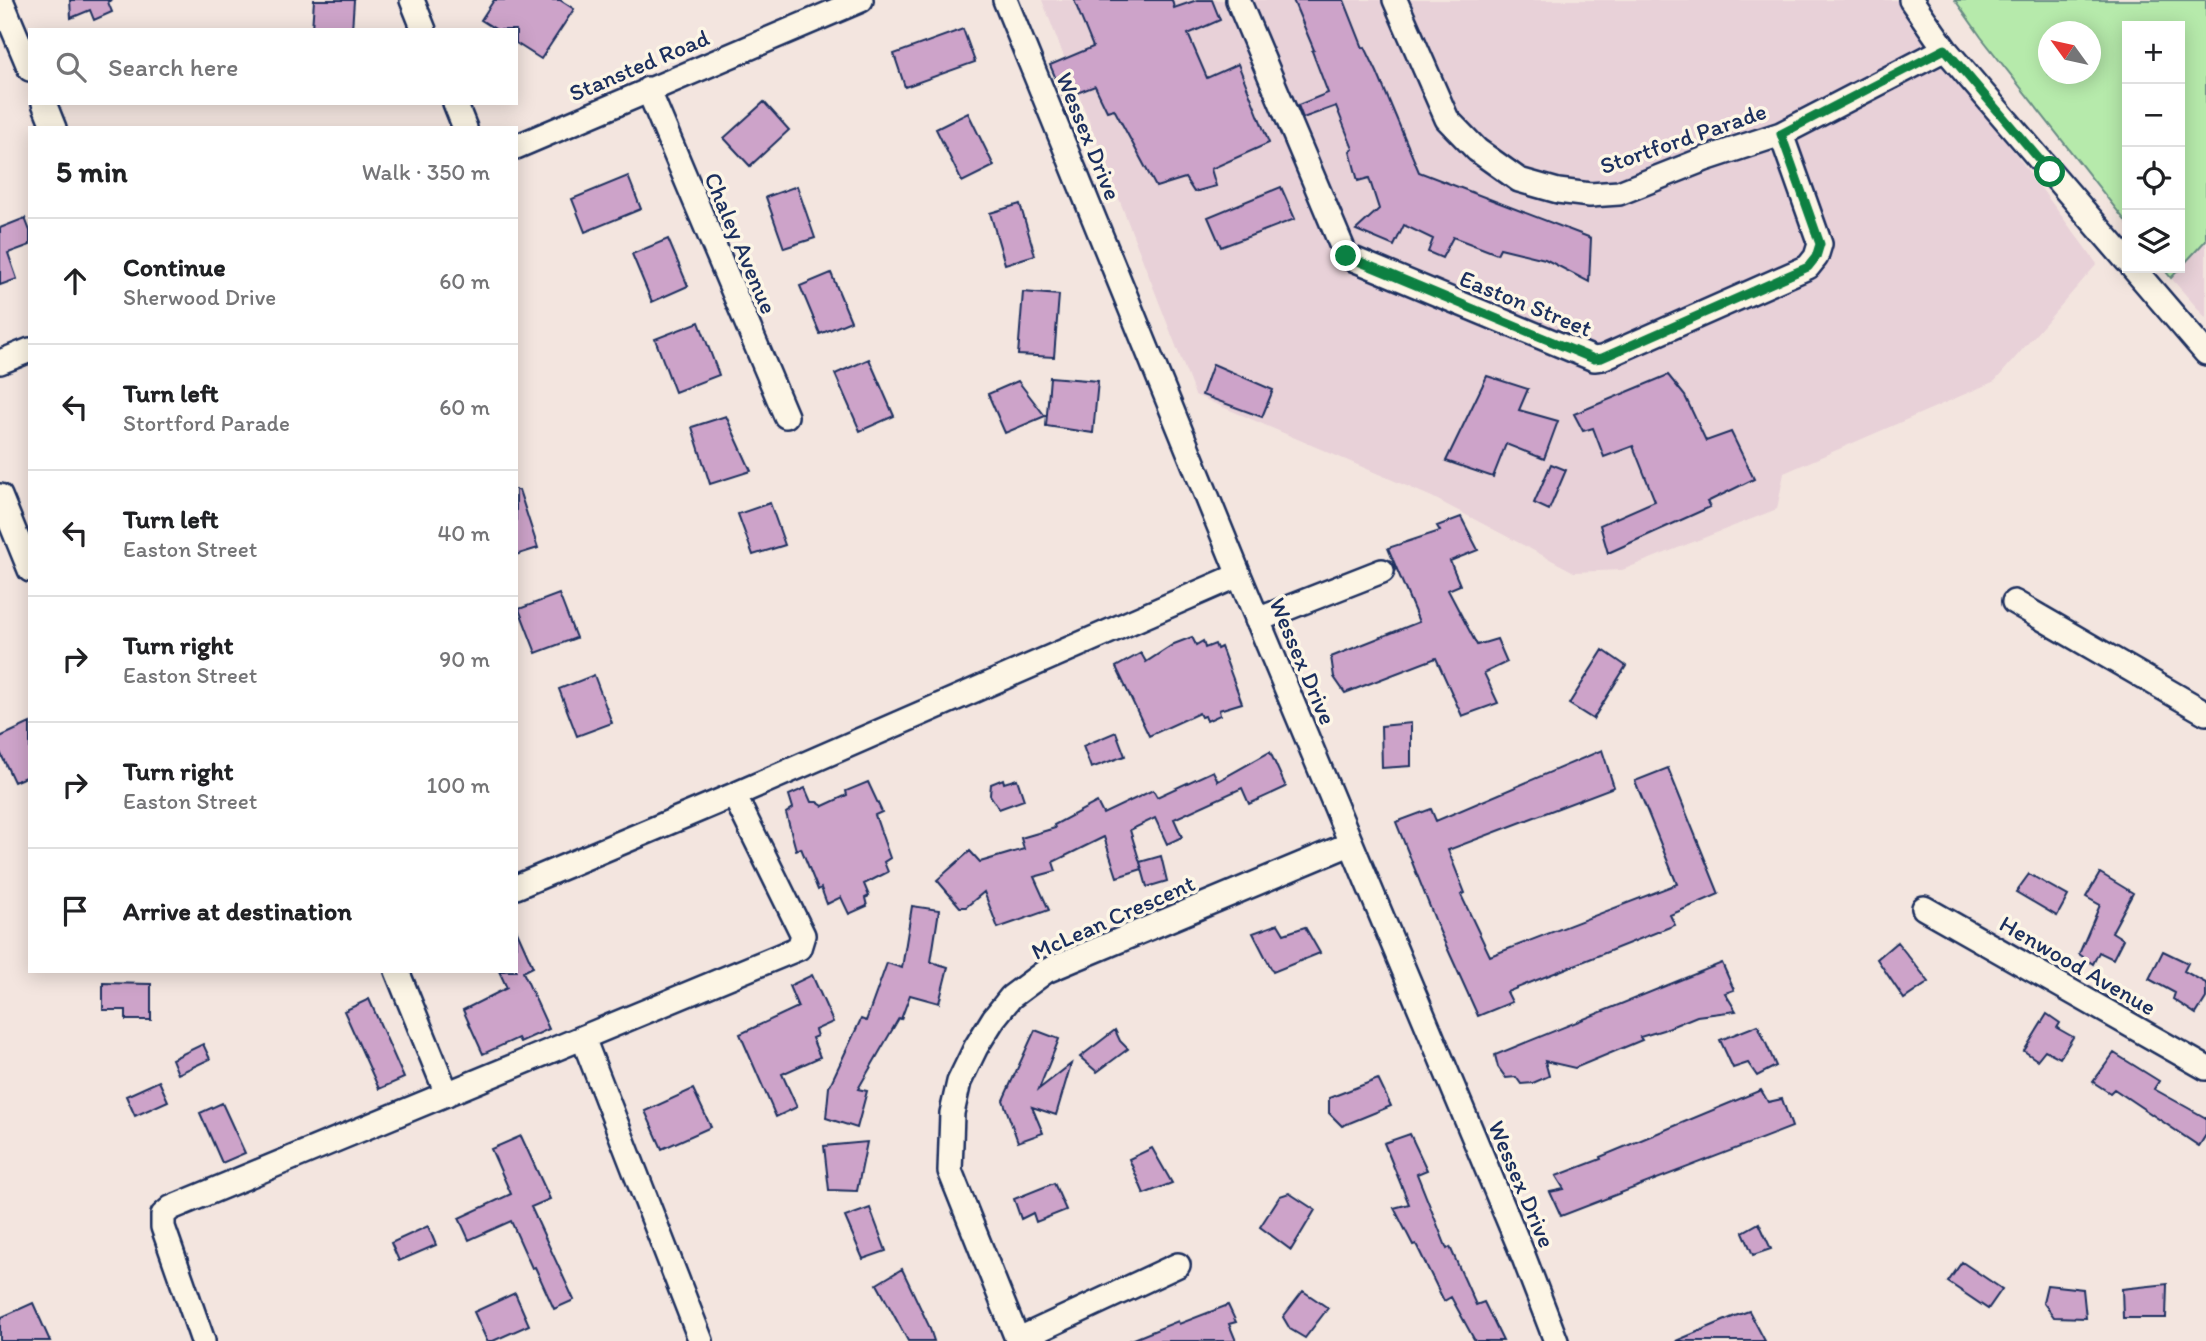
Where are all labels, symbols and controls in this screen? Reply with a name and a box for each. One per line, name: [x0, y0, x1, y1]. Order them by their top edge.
north arrow: [2038, 21, 2101, 84]
map controls: [2122, 21, 2185, 273]
button: +: [2122, 21, 2185, 84]
street label: Stansted Road: [565, 22, 713, 108]
search box: [28, 28, 518, 105]
icon: search: [52, 48, 90, 86]
text: Search here: [108, 51, 238, 83]
street label: Wessex Drive: [1050, 68, 1128, 204]
button: −: [2122, 84, 2185, 147]
street label: Stortford Parade: [1596, 96, 1770, 180]
button: locate: [2122, 147, 2185, 210]
text: 5 min: [56, 153, 127, 190]
route start: [2034, 156, 2065, 187]
text: Walk · 350 m: [362, 158, 490, 186]
street label: Chaley Avenue: [698, 168, 784, 318]
button: layers: [2122, 210, 2185, 273]
route end: [1330, 240, 1361, 271]
text: Continue: [123, 251, 226, 283]
icon: ahead: [56, 262, 94, 300]
street label: Easton Street: [1456, 263, 1596, 343]
text: 60 m: [439, 267, 490, 295]
text: Sherwood Drive: [123, 283, 276, 311]
text: Turn left: [123, 377, 219, 409]
icon: left: [56, 388, 94, 426]
text: 60 m: [439, 393, 490, 421]
text: Stortford Parade: [123, 409, 290, 437]
text: Turn left: [123, 503, 219, 535]
icon: left: [56, 514, 94, 552]
text: 40 m: [437, 519, 490, 547]
text: Easton Street: [123, 535, 257, 563]
street label: Wessex Drive: [1263, 593, 1343, 729]
text: Turn right: [123, 629, 234, 661]
icon: right: [56, 640, 94, 678]
text: 90 m: [439, 645, 490, 673]
text: Easton Street: [123, 661, 257, 689]
text: Turn right: [123, 755, 234, 787]
icon: right: [56, 766, 94, 804]
text: 100 m: [426, 771, 490, 799]
text: Easton Street: [123, 787, 257, 815]
street label: McLean Crescent: [1027, 868, 1199, 966]
icon: arrive: [56, 892, 94, 930]
text: Arrive at destination: [123, 895, 352, 927]
street label: Henwood Avenue: [1995, 908, 2161, 1022]
street label: Wessex Drive: [1482, 1116, 1562, 1252]

